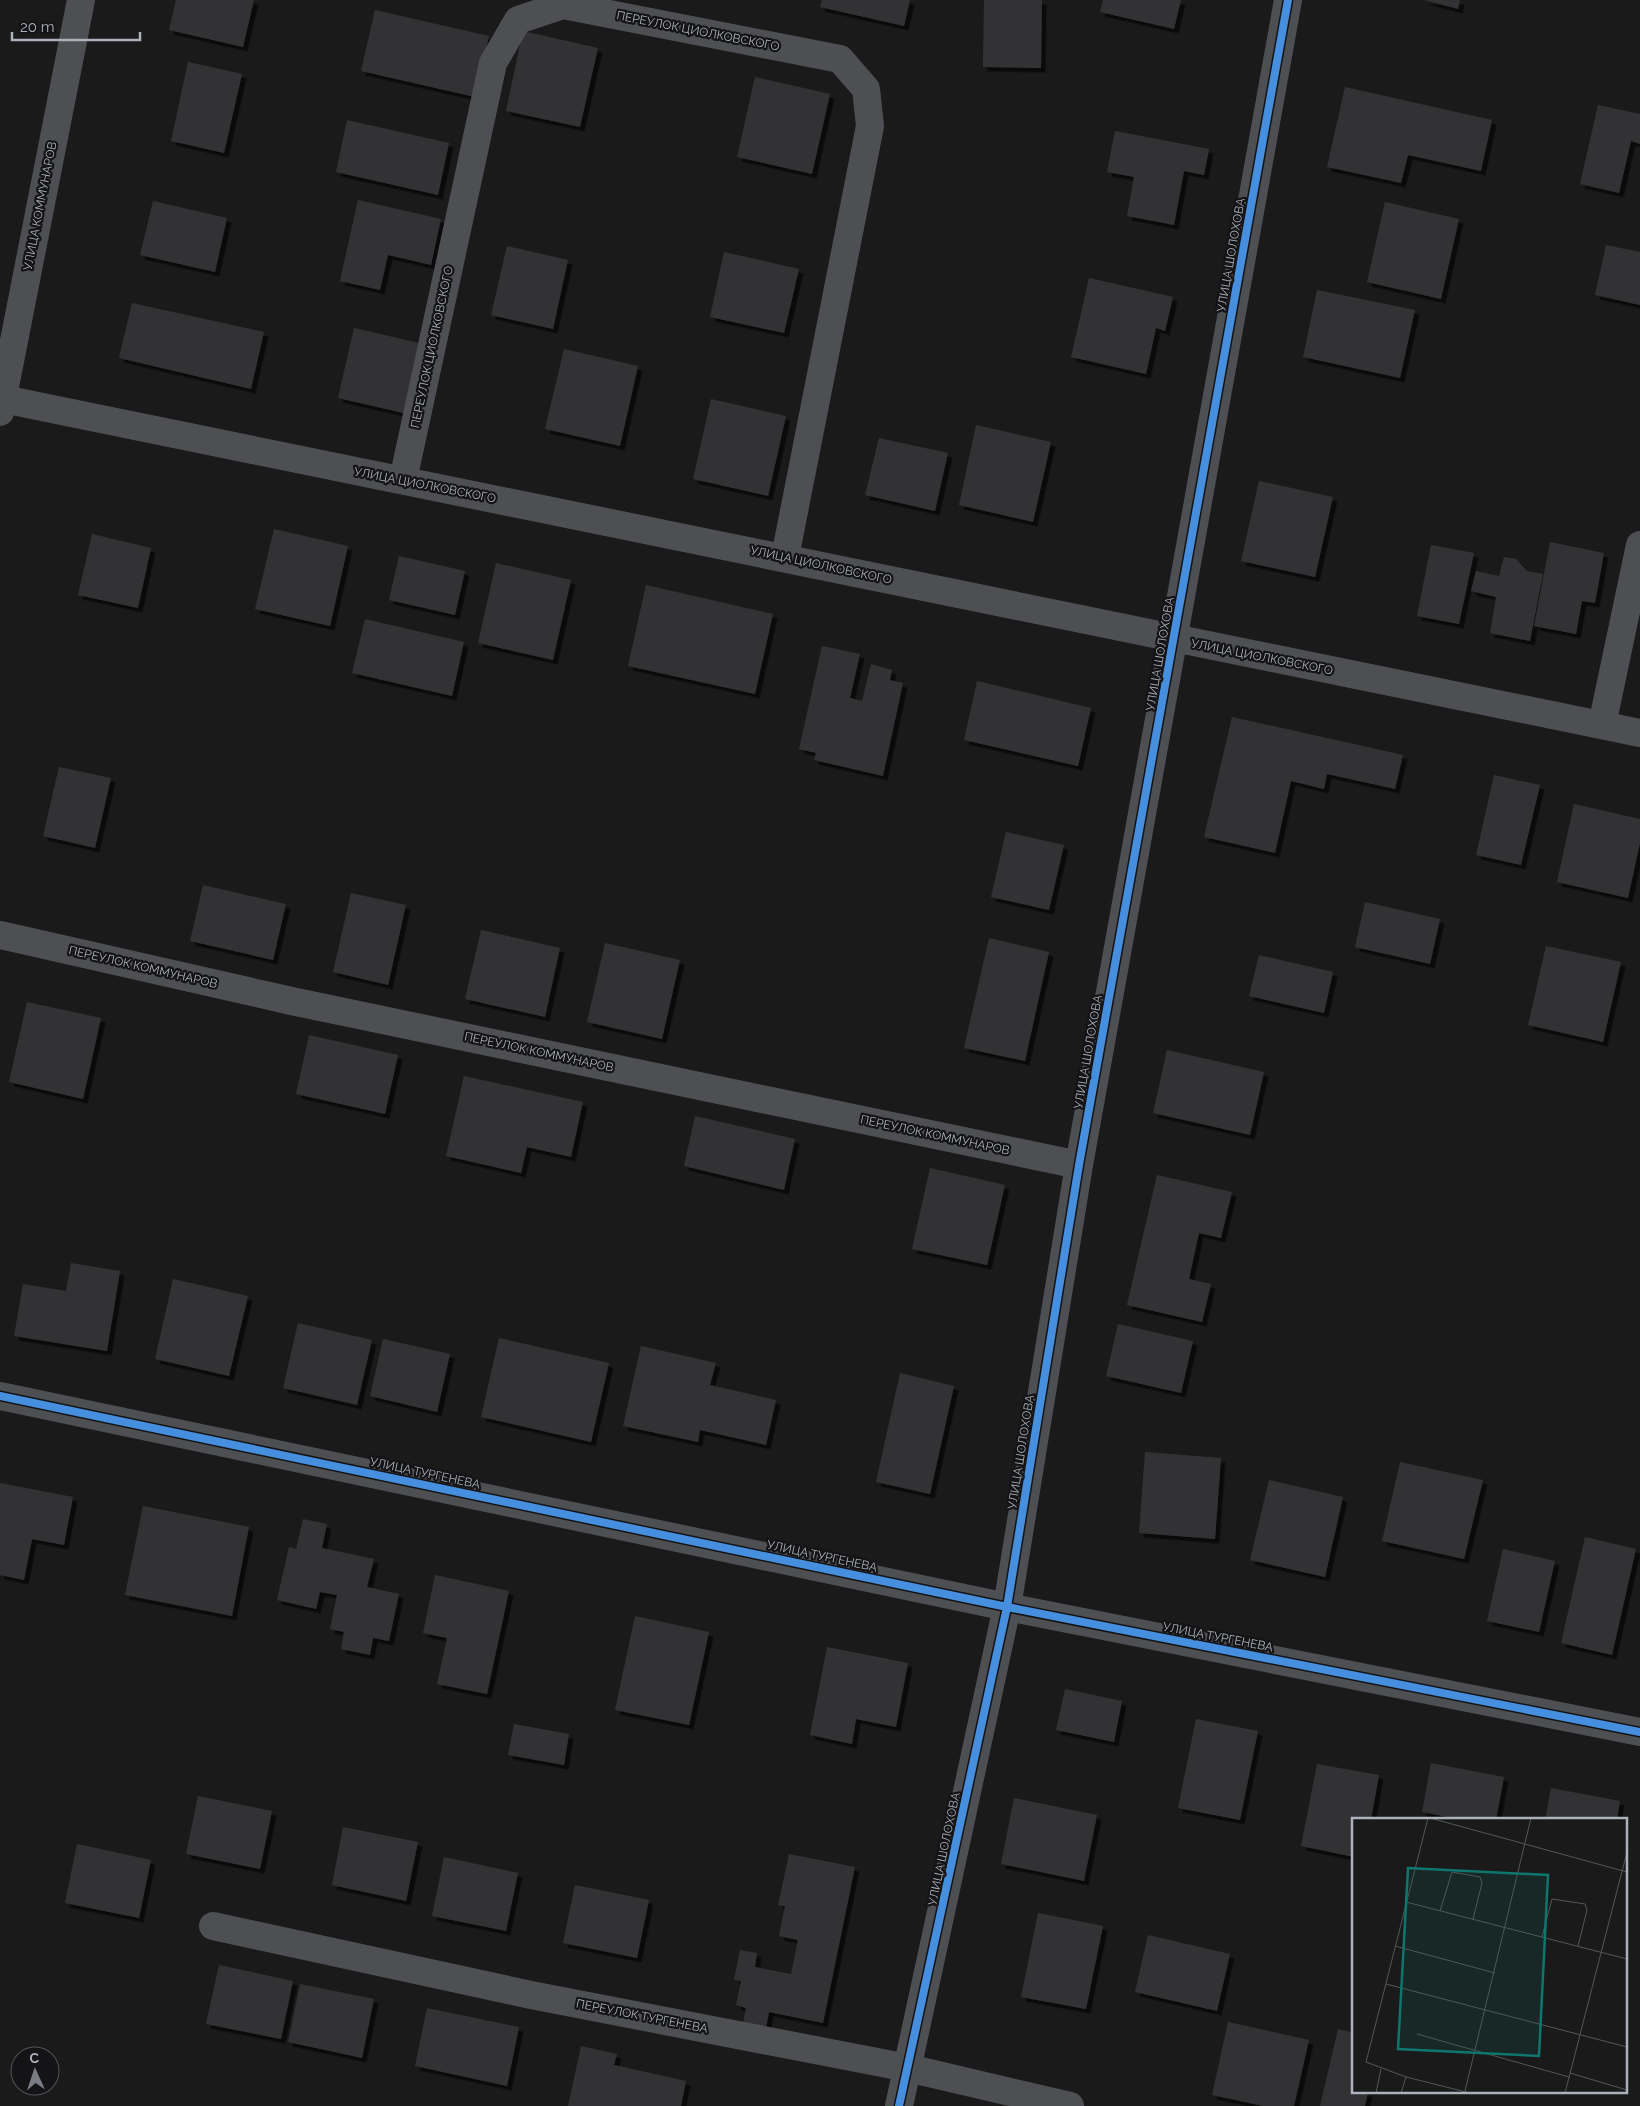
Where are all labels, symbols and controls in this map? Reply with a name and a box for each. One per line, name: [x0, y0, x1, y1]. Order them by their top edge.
street label: ПЕРЕУЛОК ЦИОЛКОВСКОГО: [615, 8, 781, 54]
scale bar: [12, 10, 140, 42]
text: 20 m: [20, 18, 55, 36]
street label: УЛИЦА КОММУНАРОВ: [21, 140, 59, 272]
street label: УЛИЦА ШОЛОХОВА: [1214, 197, 1248, 313]
street label: ПЕРЕУЛОК ЦИОЛКОВСКОГО: [408, 265, 456, 429]
street label: УЛИЦА ЦИОЛКОВСКОГО: [353, 464, 497, 506]
street label: УЛИЦА ЦИОЛКОВСКОГО: [749, 543, 893, 587]
street label: УЛИЦА ШОЛОХОВА: [1143, 596, 1177, 712]
street label: УЛИЦА ЦИОЛКОВСКОГО: [1190, 636, 1334, 678]
street label: ПЕРЕУЛОК КОММУНАРОВ: [67, 943, 219, 991]
street label: УЛИЦА ШОЛОХОВА: [1071, 994, 1105, 1110]
street label: ПЕРЕУЛОК КОММУНАРОВ: [463, 1029, 615, 1075]
street label: ПЕРЕУЛОК КОММУНАРОВ: [859, 1112, 1011, 1158]
street label: УЛИЦА ШОЛОХОВА: [1005, 1394, 1037, 1510]
street label: УЛИЦА ТУРГЕНЕВА: [369, 1454, 481, 1492]
street label: УЛИЦА ТУРГЕНЕВА: [766, 1537, 878, 1575]
street label: УЛИЦА ТУРГЕНЕВА: [1162, 1619, 1274, 1655]
street label: УЛИЦА ШОЛОХОВА: [925, 1791, 963, 1907]
inset map: [1352, 1818, 1628, 2094]
street label: ПЕРЕУЛОК ТУРГЕНЕВА: [575, 1996, 709, 2036]
north arrow: [10, 2046, 60, 2096]
text: С: [29, 2050, 40, 2066]

